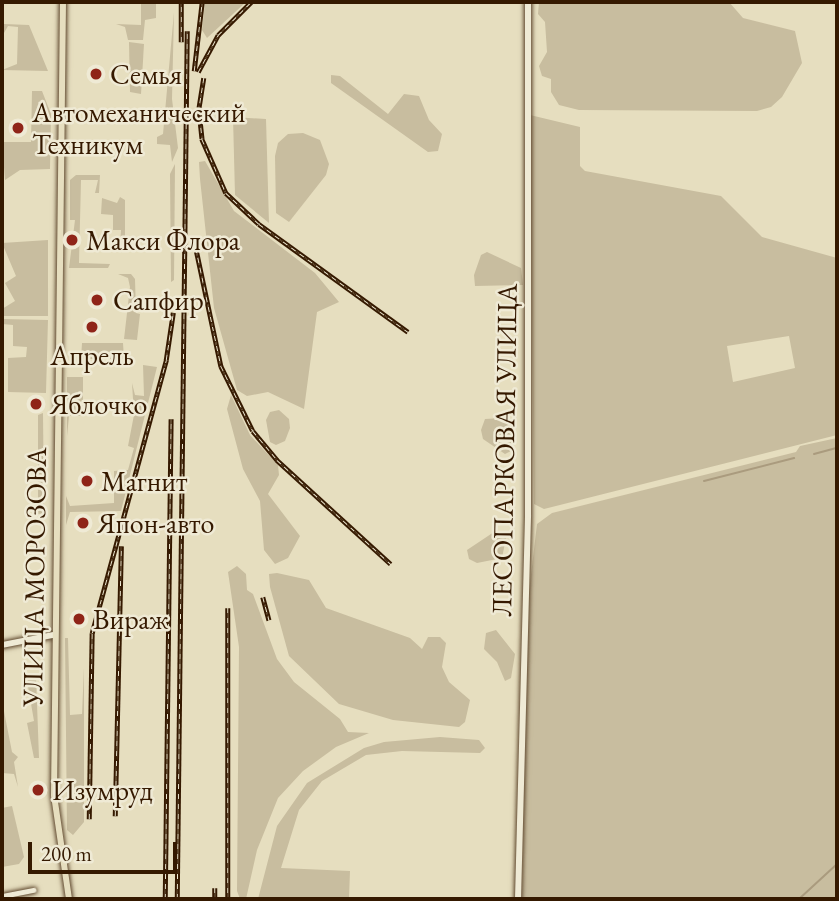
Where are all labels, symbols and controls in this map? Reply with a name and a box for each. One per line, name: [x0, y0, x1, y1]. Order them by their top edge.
place label: Семья: [110, 57, 182, 91]
marker: Семья: [88, 66, 104, 82]
place label: Автомеханический Техникум: [32, 95, 246, 161]
marker: Автомеханический Техникум: [10, 120, 26, 136]
place label: Макси Флора: [86, 223, 240, 257]
marker: Макси Флора: [64, 232, 80, 248]
place label: Сапфир: [113, 283, 204, 317]
street label: ЛЕСОПАРКОВАЯ УЛИЦА: [484, 283, 524, 617]
marker: Сапфир: [87, 290, 107, 310]
marker: Апрель: [84, 319, 100, 335]
place label: Апрель: [50, 338, 134, 372]
place label: Яблочко: [50, 387, 147, 421]
marker: Яблочко: [28, 396, 44, 412]
street label: УЛИЦА МОРОЗОВА: [15, 447, 53, 707]
place label: Магнит: [101, 464, 188, 498]
marker: Магнит: [79, 473, 95, 489]
place label: Япон-авто: [97, 506, 214, 540]
marker: Япон-авто: [75, 515, 91, 531]
place label: Вираж: [93, 602, 169, 636]
marker: Вираж: [71, 611, 87, 627]
place label: Изумруд: [52, 773, 153, 807]
marker: Изумруд: [30, 782, 46, 798]
scale bar: [32, 828, 180, 872]
text: 200 m: [41, 840, 92, 867]

